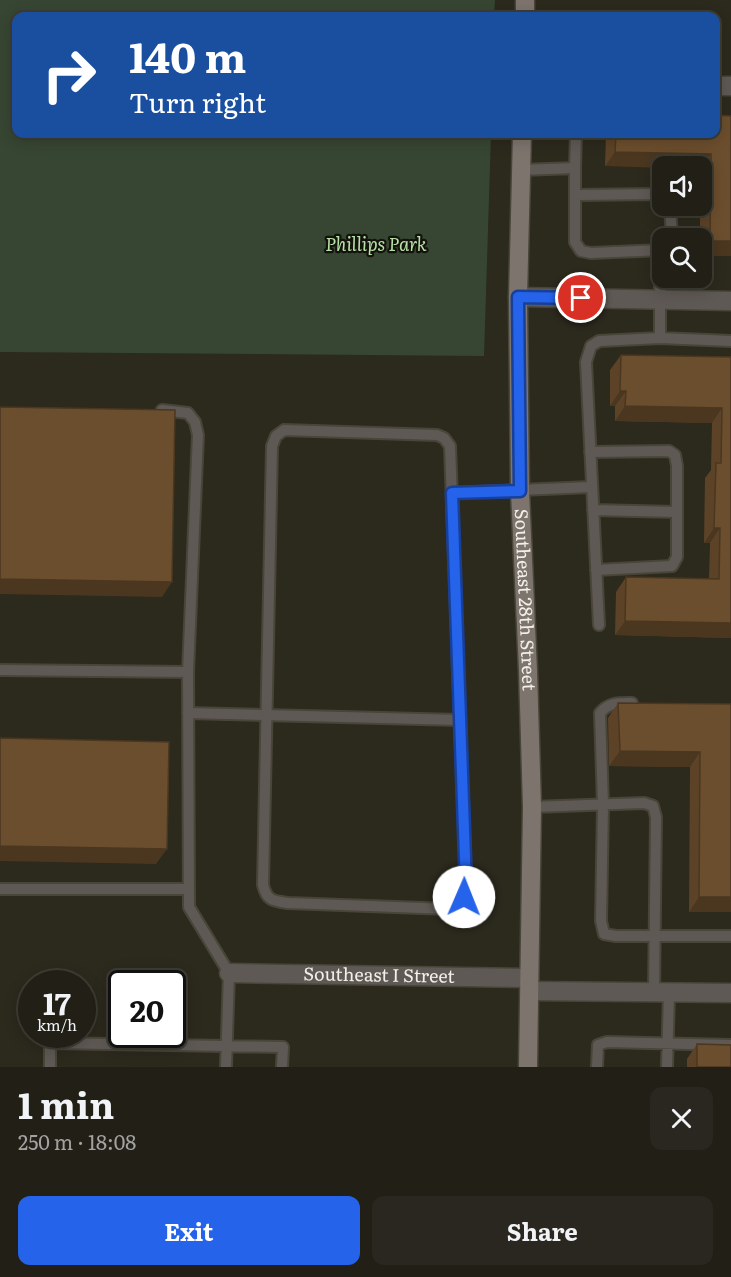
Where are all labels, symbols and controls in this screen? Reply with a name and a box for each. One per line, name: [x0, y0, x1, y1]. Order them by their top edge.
text: 140 m: [129, 24, 246, 86]
icon: right: [30, 36, 108, 114]
text: Turn right: [129, 81, 266, 121]
map controls: [652, 156, 712, 288]
button: sound: [652, 156, 712, 216]
button: search: [652, 228, 712, 288]
park label: Phillips Park: [325, 230, 427, 257]
pin: [555, 272, 606, 323]
icon: arrive: [564, 281, 597, 314]
street label: Southeast 28th Street: [509, 508, 544, 692]
position arrow: [432, 865, 496, 929]
street label: Southeast I Street: [303, 959, 456, 989]
speed limit sign: 20: [108, 970, 186, 1048]
text: 17: [43, 980, 71, 1024]
text: km/h: [37, 1013, 77, 1036]
text: 1 min: [18, 1077, 114, 1130]
button: close: [650, 1087, 713, 1150]
text: 250 m · 18:08: [18, 1126, 136, 1156]
button: Exit: [18, 1196, 360, 1265]
button: Share: [372, 1196, 713, 1265]

